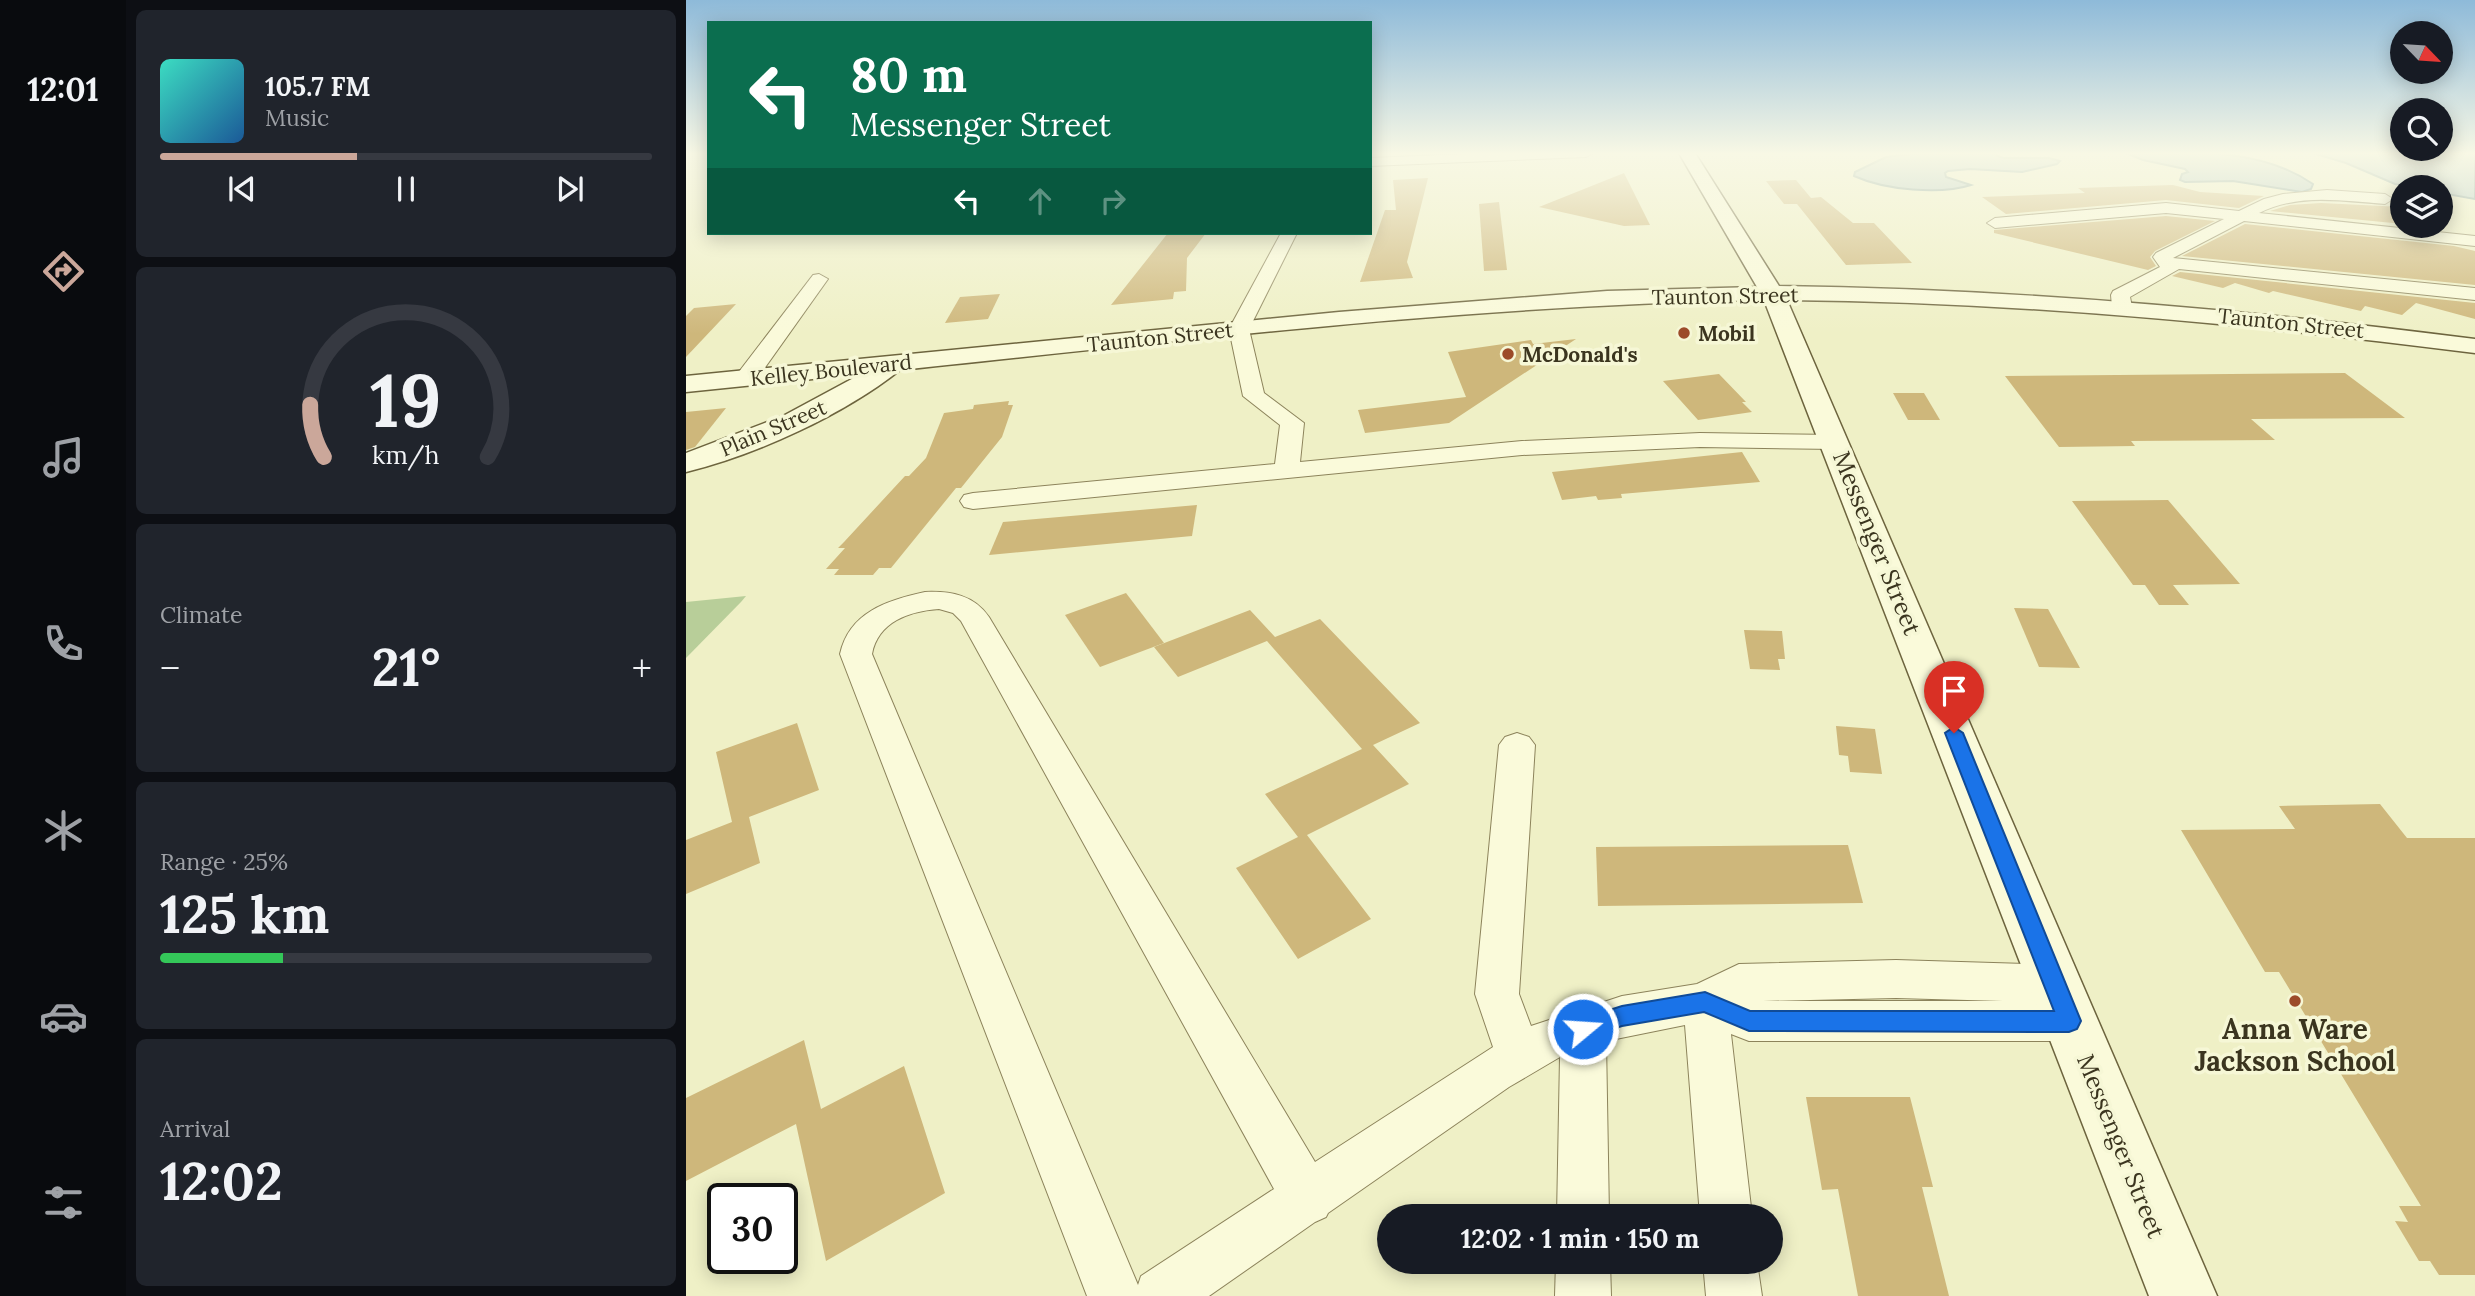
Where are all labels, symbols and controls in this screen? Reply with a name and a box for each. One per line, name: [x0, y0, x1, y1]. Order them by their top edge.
north arrow: [2390, 21, 2454, 84]
map controls: [2390, 21, 2453, 238]
text: 80 m: [850, 43, 967, 105]
icon: left: [735, 49, 826, 140]
text: 12:01: [27, 69, 99, 110]
text: 105.7 FM: [265, 70, 371, 103]
button: search: [2390, 98, 2453, 161]
text: Music: [265, 103, 329, 132]
text: Messenger Street: [850, 104, 1111, 145]
icon: previous: [223, 170, 261, 208]
icon: pause: [387, 170, 425, 208]
icon: next: [551, 170, 589, 208]
button: layers: [2390, 175, 2453, 238]
icon: left: [948, 182, 986, 220]
icon: ahead: [1021, 182, 1059, 220]
icon: right: [1094, 182, 1132, 220]
icon: directions: [39, 247, 88, 296]
street label: Taunton Street: [1651, 281, 1800, 311]
street label: Taunton Street: [2217, 302, 2366, 344]
street label: Taunton Street: [1086, 316, 1235, 358]
place label: Mobil: [1698, 320, 1756, 347]
marker: Mobil: [1676, 325, 1692, 341]
place label: McDonald's: [1522, 341, 1638, 368]
marker: McDonald's: [1500, 346, 1516, 362]
street label: Kelley Boulevard: [749, 348, 913, 392]
text: 19: [370, 354, 442, 447]
street label: Plain Street: [716, 393, 831, 462]
icon: music: [39, 433, 88, 482]
text: km/h: [372, 439, 440, 471]
street label: Messenger Street: [1826, 447, 1928, 640]
text: Climate: [160, 600, 242, 629]
icon: phone: [39, 619, 88, 668]
text: 21°: [372, 634, 440, 700]
text: −: [160, 644, 180, 692]
text: +: [632, 644, 652, 692]
pin: [1924, 661, 1984, 733]
icon: arrive: [1935, 672, 1973, 710]
icon: climate: [39, 806, 88, 855]
text: Range · 25%: [160, 847, 288, 876]
text: 125 km: [160, 881, 329, 947]
icon: car: [39, 992, 88, 1041]
position arrow: [1546, 992, 1620, 1066]
marker: Anna Ware Jackson School: [2287, 993, 2303, 1009]
place label: Anna Ware Jackson School: [2194, 1011, 2396, 1079]
street label: Messenger Street: [2070, 1050, 2172, 1243]
text: Arrival: [160, 1114, 230, 1143]
text: 12:02: [160, 1148, 283, 1214]
icon: filters: [39, 1178, 88, 1227]
speed limit sign: 30: [707, 1183, 798, 1274]
text: 12:02 · 1 min · 150 m: [1461, 1222, 1699, 1255]

